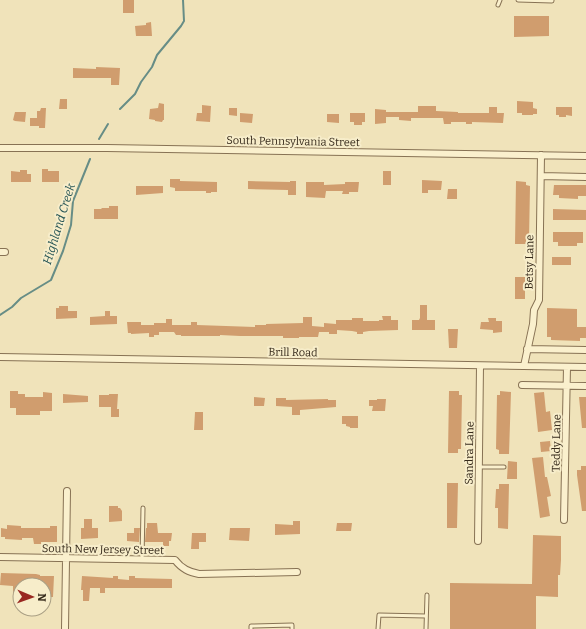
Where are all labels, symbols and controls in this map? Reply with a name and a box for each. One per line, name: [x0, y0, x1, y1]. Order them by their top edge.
street label: South Pennsylvania Street: [226, 134, 360, 149]
water label: Highland Creek: [40, 181, 78, 266]
street label: Betsy Lane: [523, 234, 536, 290]
street label: Brill Road: [268, 346, 318, 359]
street label: Teddy Lane: [549, 414, 564, 472]
street label: Sandra Lane: [462, 421, 477, 485]
street label: South New Jersey Street: [42, 542, 164, 557]
north arrow: [12, 577, 52, 617]
text: N: [35, 593, 48, 602]

